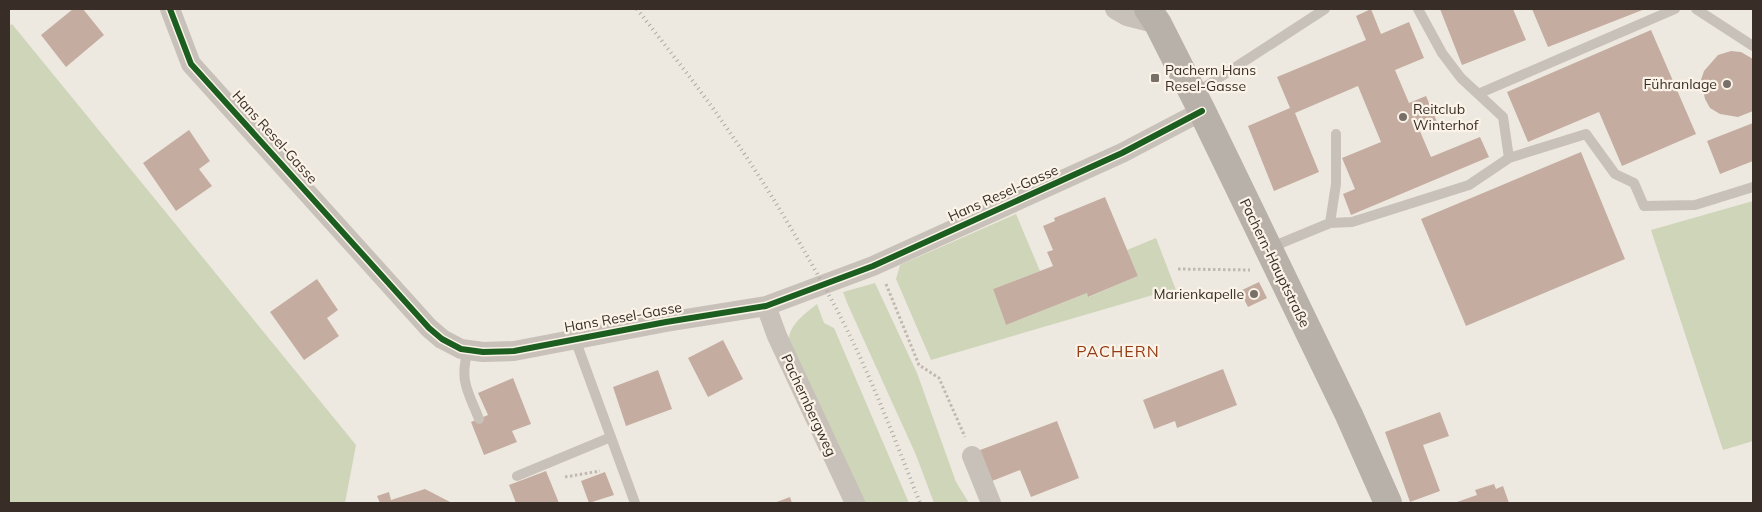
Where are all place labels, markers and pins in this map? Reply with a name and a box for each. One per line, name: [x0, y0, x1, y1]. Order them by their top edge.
place label: Pachern Hans Resel-Gasse: [1165, 61, 1256, 95]
marker: Pachern Hans Resel-Gasse: [1149, 72, 1161, 84]
place label: Führanlage: [1644, 75, 1717, 93]
marker: Führanlage: [1721, 78, 1733, 90]
place label: Reitclub Winterhof: [1413, 100, 1479, 134]
marker: Reitclub Winterhof: [1397, 111, 1409, 123]
place label: Marienkapelle: [1154, 285, 1244, 303]
marker: Marienkapelle: [1248, 288, 1260, 300]

